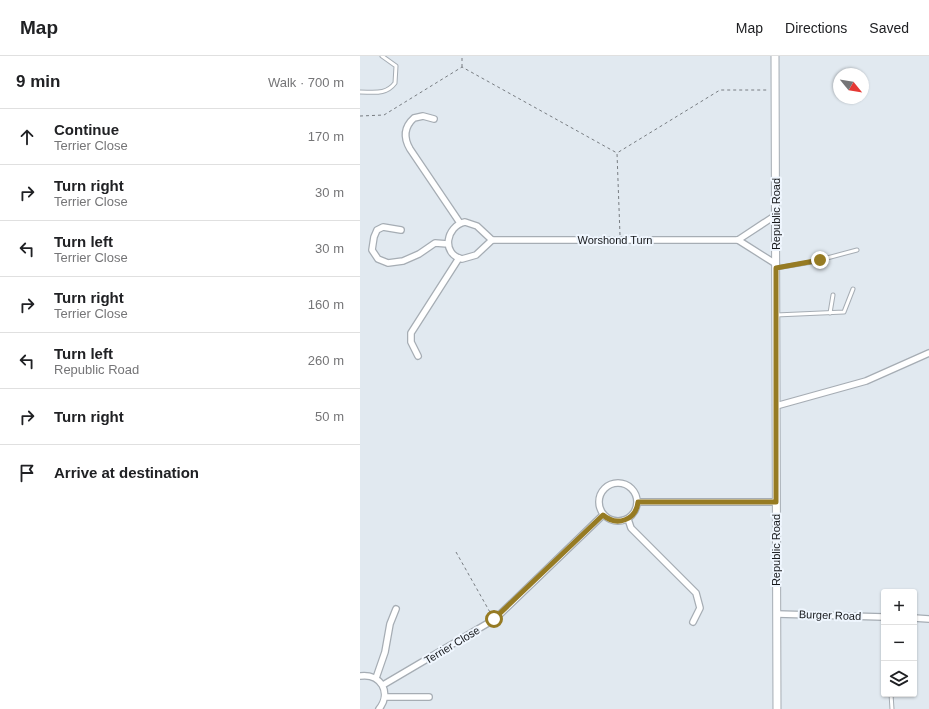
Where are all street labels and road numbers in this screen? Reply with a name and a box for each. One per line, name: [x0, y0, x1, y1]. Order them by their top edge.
street label: Republic Road: [770, 178, 782, 250]
street label: Worshond Turn: [577, 234, 653, 246]
street label: Republic Road: [770, 514, 782, 586]
street label: Burger Road: [799, 608, 861, 622]
street label: Terrier Close: [422, 624, 482, 666]

